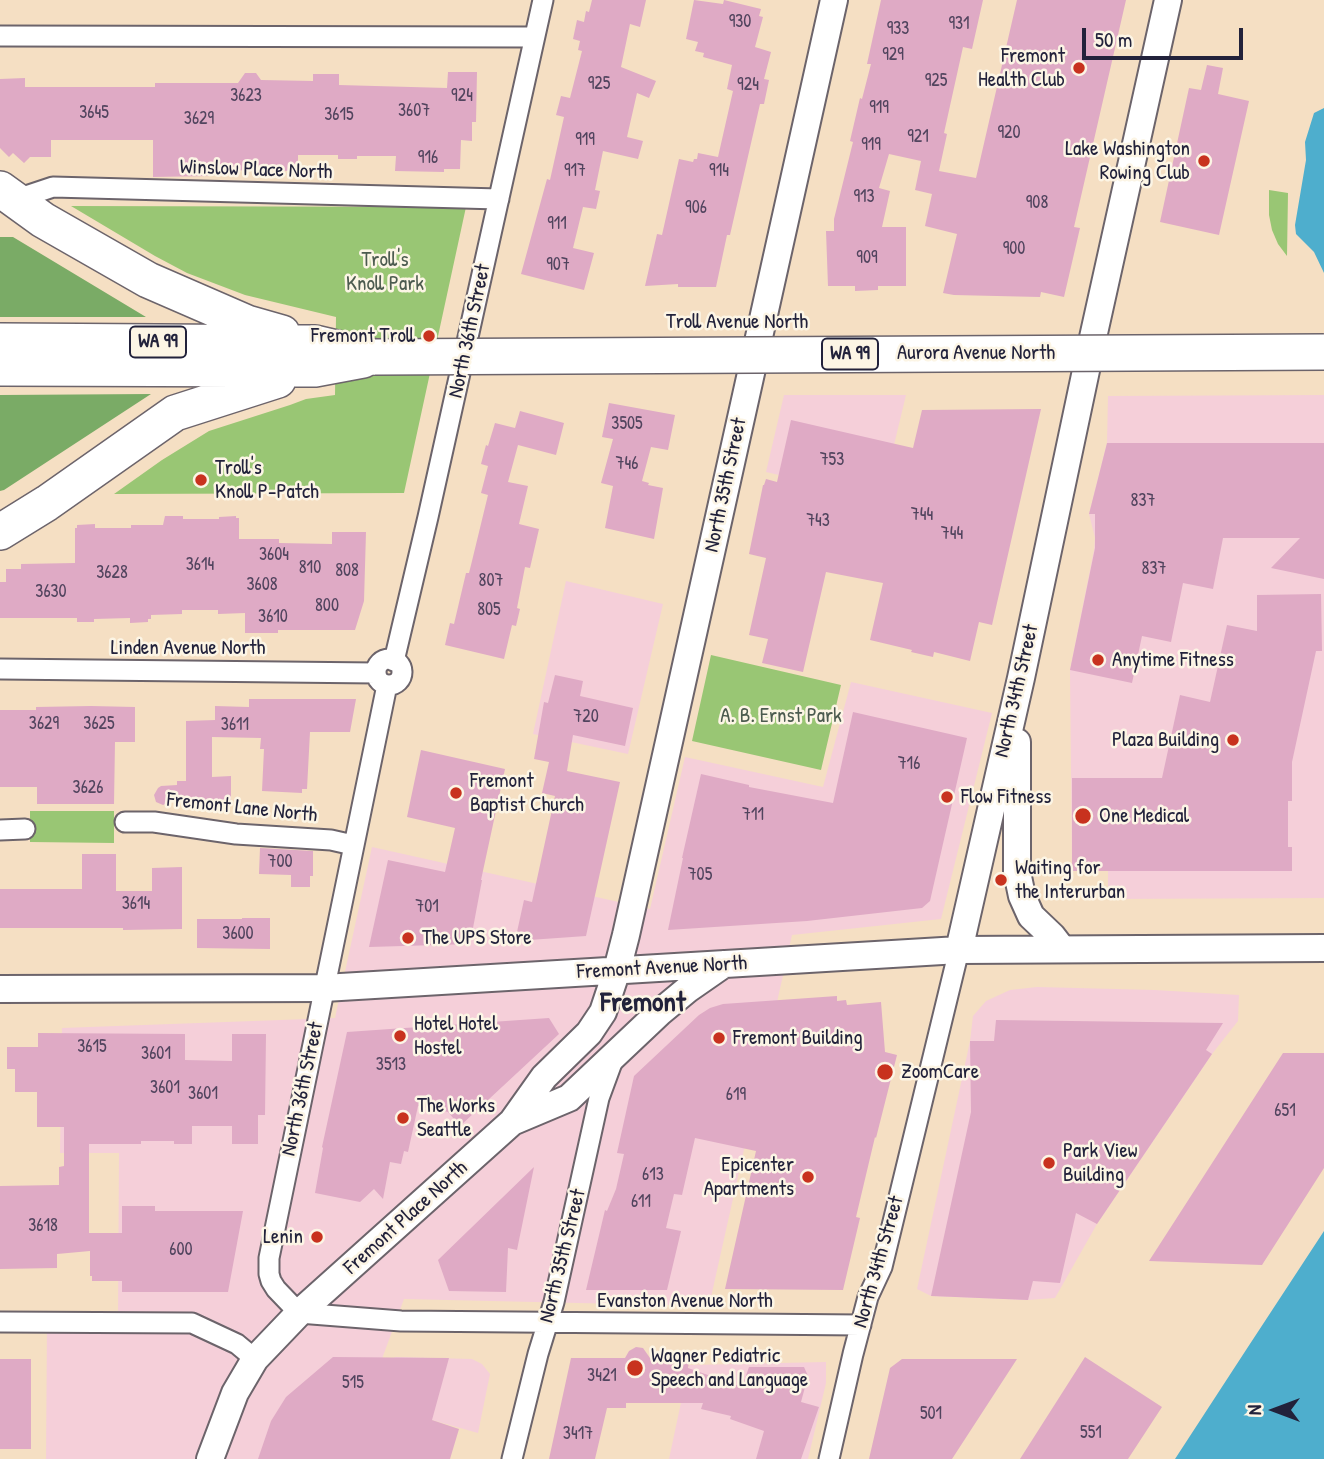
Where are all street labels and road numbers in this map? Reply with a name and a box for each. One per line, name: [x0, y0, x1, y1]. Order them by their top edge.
street label: Winslow Place North: [179, 155, 333, 185]
street label: North 36th Street: [444, 262, 496, 400]
street label: Troll Avenue North: [666, 309, 808, 335]
road number: WA 99: [130, 326, 186, 358]
road number: WA 99: [822, 338, 878, 370]
street label: Aurora Avenue North: [897, 340, 1055, 366]
street label: North 35th Street: [699, 416, 753, 554]
street label: North 34th Street: [989, 622, 1045, 760]
street label: Linden Avenue North: [111, 635, 265, 661]
street label: Fremont Lane North: [166, 788, 318, 828]
street label: Fremont Avenue North: [576, 951, 748, 985]
street label: North 36th Street: [277, 1020, 329, 1158]
street label: Fremont Place North: [339, 1156, 473, 1280]
street label: North 35th Street: [534, 1187, 592, 1325]
street label: North 34th Street: [848, 1193, 910, 1331]
street label: Evanston Avenue North: [597, 1288, 773, 1314]

